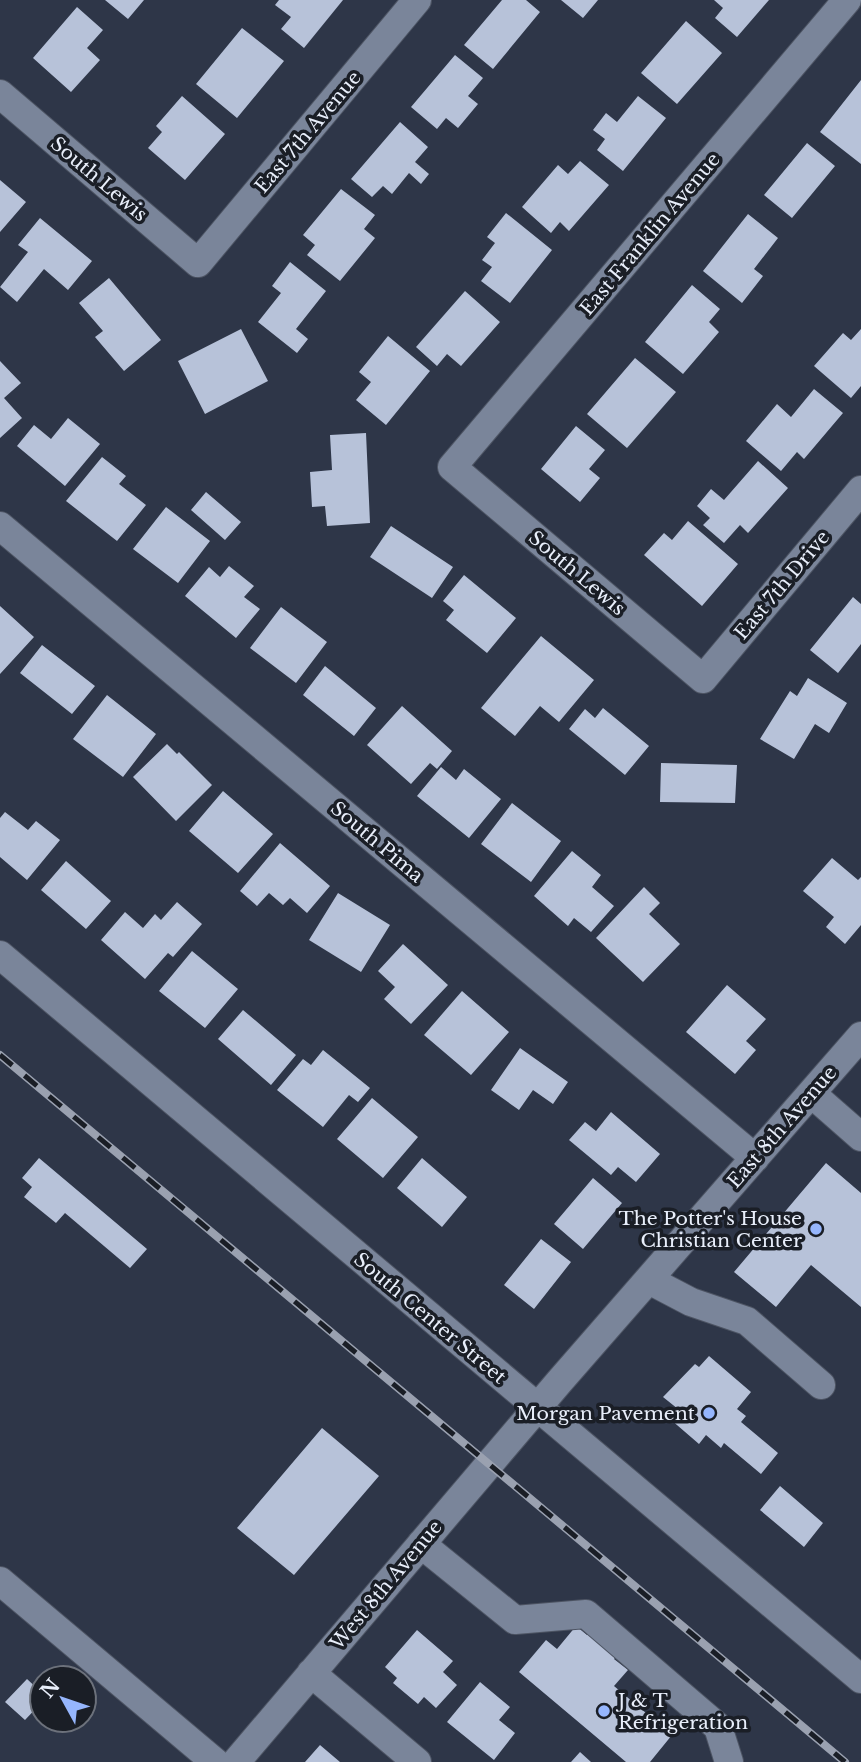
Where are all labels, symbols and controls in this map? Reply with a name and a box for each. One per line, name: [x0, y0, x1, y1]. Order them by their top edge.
street label: East 7th Avenue: [250, 66, 366, 198]
street label: South Lewis: [46, 132, 152, 226]
street label: East Franklin Avenue: [575, 148, 725, 320]
street label: South Lewis: [524, 526, 630, 620]
street label: East 7th Drive: [730, 526, 834, 644]
street label: South Pima: [326, 797, 428, 888]
street label: East 8th Avenue: [723, 1061, 841, 1193]
place label: The Potter's House Christian Center: [618, 1207, 802, 1252]
marker: The Potter's House Christian Center: [808, 1221, 824, 1237]
street label: South Center Street: [349, 1248, 511, 1389]
place label: Morgan Pavement: [516, 1402, 696, 1425]
marker: Morgan Pavement: [701, 1405, 717, 1421]
street label: West 8th Avenue: [325, 1516, 447, 1655]
north arrow: [28, 1664, 98, 1734]
text: N: [36, 1674, 65, 1703]
place label: J & T Refrigeration: [615, 1689, 748, 1734]
marker: J & T Refrigeration: [596, 1703, 612, 1719]

